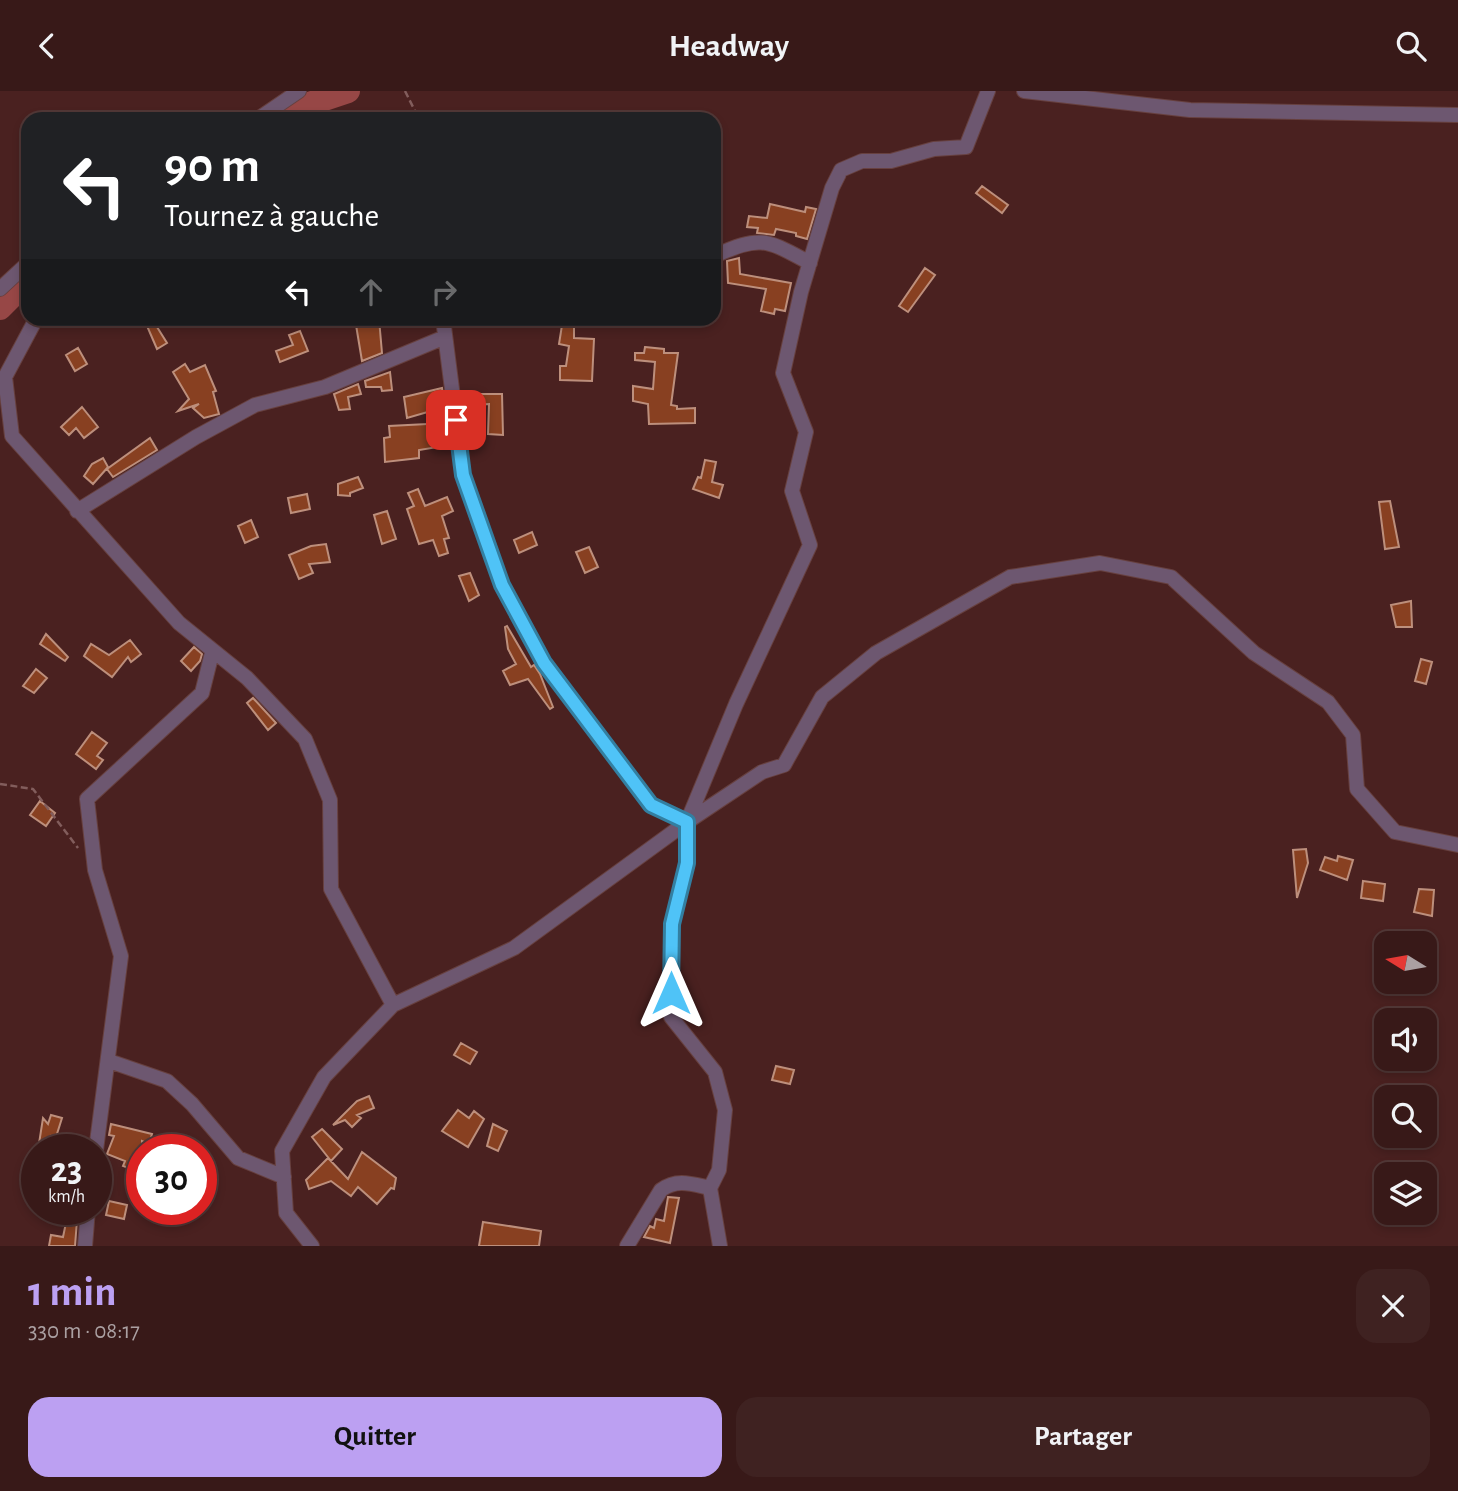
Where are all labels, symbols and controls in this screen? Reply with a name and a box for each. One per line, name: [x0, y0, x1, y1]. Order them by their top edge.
icon: back: [28, 27, 66, 65]
icon: search: [1392, 27, 1430, 65]
text: Headway: [669, 30, 789, 62]
icon: left: [49, 140, 140, 231]
text: 90 m: [164, 142, 260, 191]
text: Tournez à gauche: [164, 200, 379, 232]
icon: left: [279, 273, 317, 311]
icon: ahead: [352, 273, 390, 311]
icon: right: [425, 273, 463, 311]
pin: [426, 390, 486, 450]
icon: arrive: [437, 401, 475, 439]
north arrow: [1374, 931, 1437, 994]
map controls: [1374, 931, 1437, 1225]
position arrow: [634, 956, 708, 1030]
button: sound: [1374, 1008, 1437, 1071]
button: search: [1374, 1085, 1437, 1148]
speed limit sign: 30: [126, 1134, 217, 1225]
text: 23: [51, 1153, 82, 1188]
button: layers: [1374, 1162, 1437, 1225]
text: km/h: [48, 1188, 85, 1206]
button: close: [1356, 1269, 1430, 1343]
text: 1 min: [28, 1271, 117, 1313]
text: 330 m · 08:17: [28, 1320, 140, 1343]
button: Quitter: [28, 1397, 722, 1477]
button: Partager: [736, 1397, 1430, 1477]

